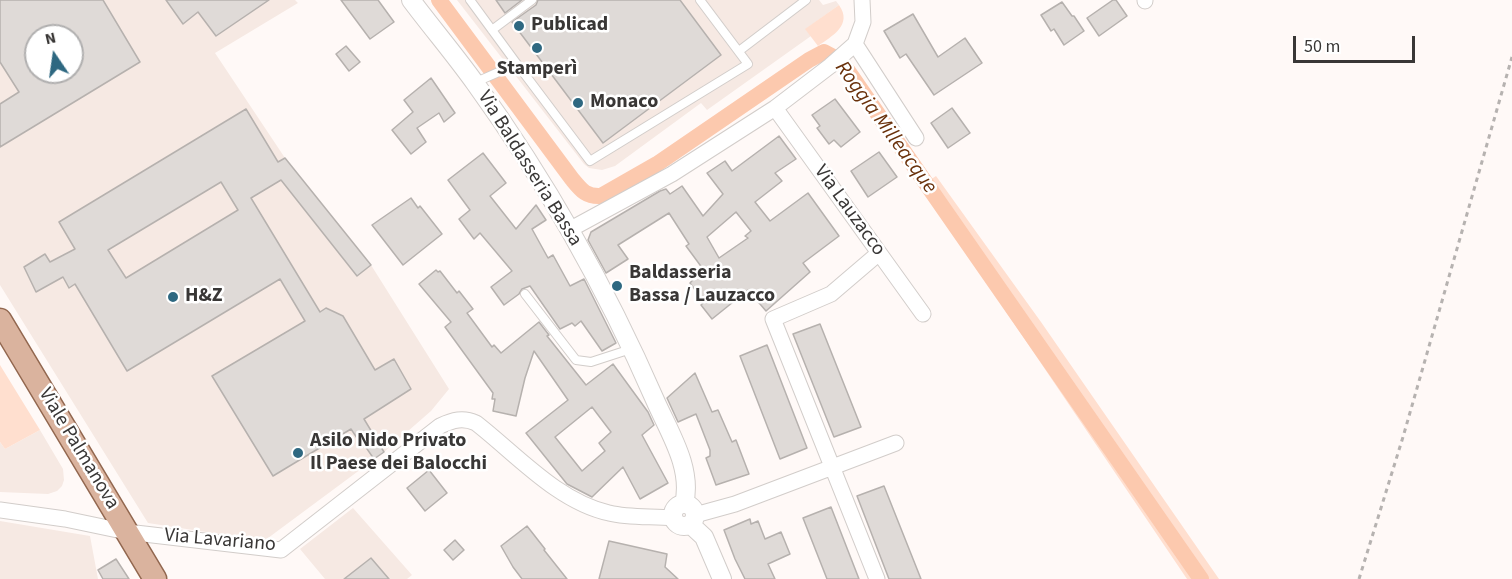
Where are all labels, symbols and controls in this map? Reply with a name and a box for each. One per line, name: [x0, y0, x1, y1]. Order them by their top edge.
place label: Publicad: [531, 14, 608, 38]
marker: Publicad: [512, 19, 526, 33]
north arrow: [24, 24, 84, 84]
scale bar: [1296, 24, 1418, 62]
text: N: [43, 26, 58, 50]
text: 50 m: [1304, 34, 1340, 59]
marker: Stamperì: [530, 41, 544, 55]
water label: Roggia Milleacque: [828, 57, 942, 199]
place label: Stamperì: [497, 58, 577, 82]
street label: Via Baldasseria Bassa: [471, 87, 587, 251]
place label: Monaco: [590, 91, 658, 115]
marker: Monaco: [571, 96, 585, 110]
street label: Via Lauzacco: [808, 161, 890, 261]
place label: Baldasseria Bassa / Lauzacco: [629, 262, 775, 309]
marker: Baldasseria Bassa / Lauzacco: [610, 279, 624, 293]
place label: H&Z: [185, 285, 223, 309]
marker: H&Z: [166, 290, 180, 304]
street label: Viale Palmanova: [32, 384, 124, 514]
place label: Asilo Nido Privato Il Paese dei Balocchi: [310, 430, 487, 477]
marker: Asilo Nido Privato Il Paese dei Balocchi: [291, 446, 305, 460]
street label: Via Lavariano: [163, 524, 277, 558]

